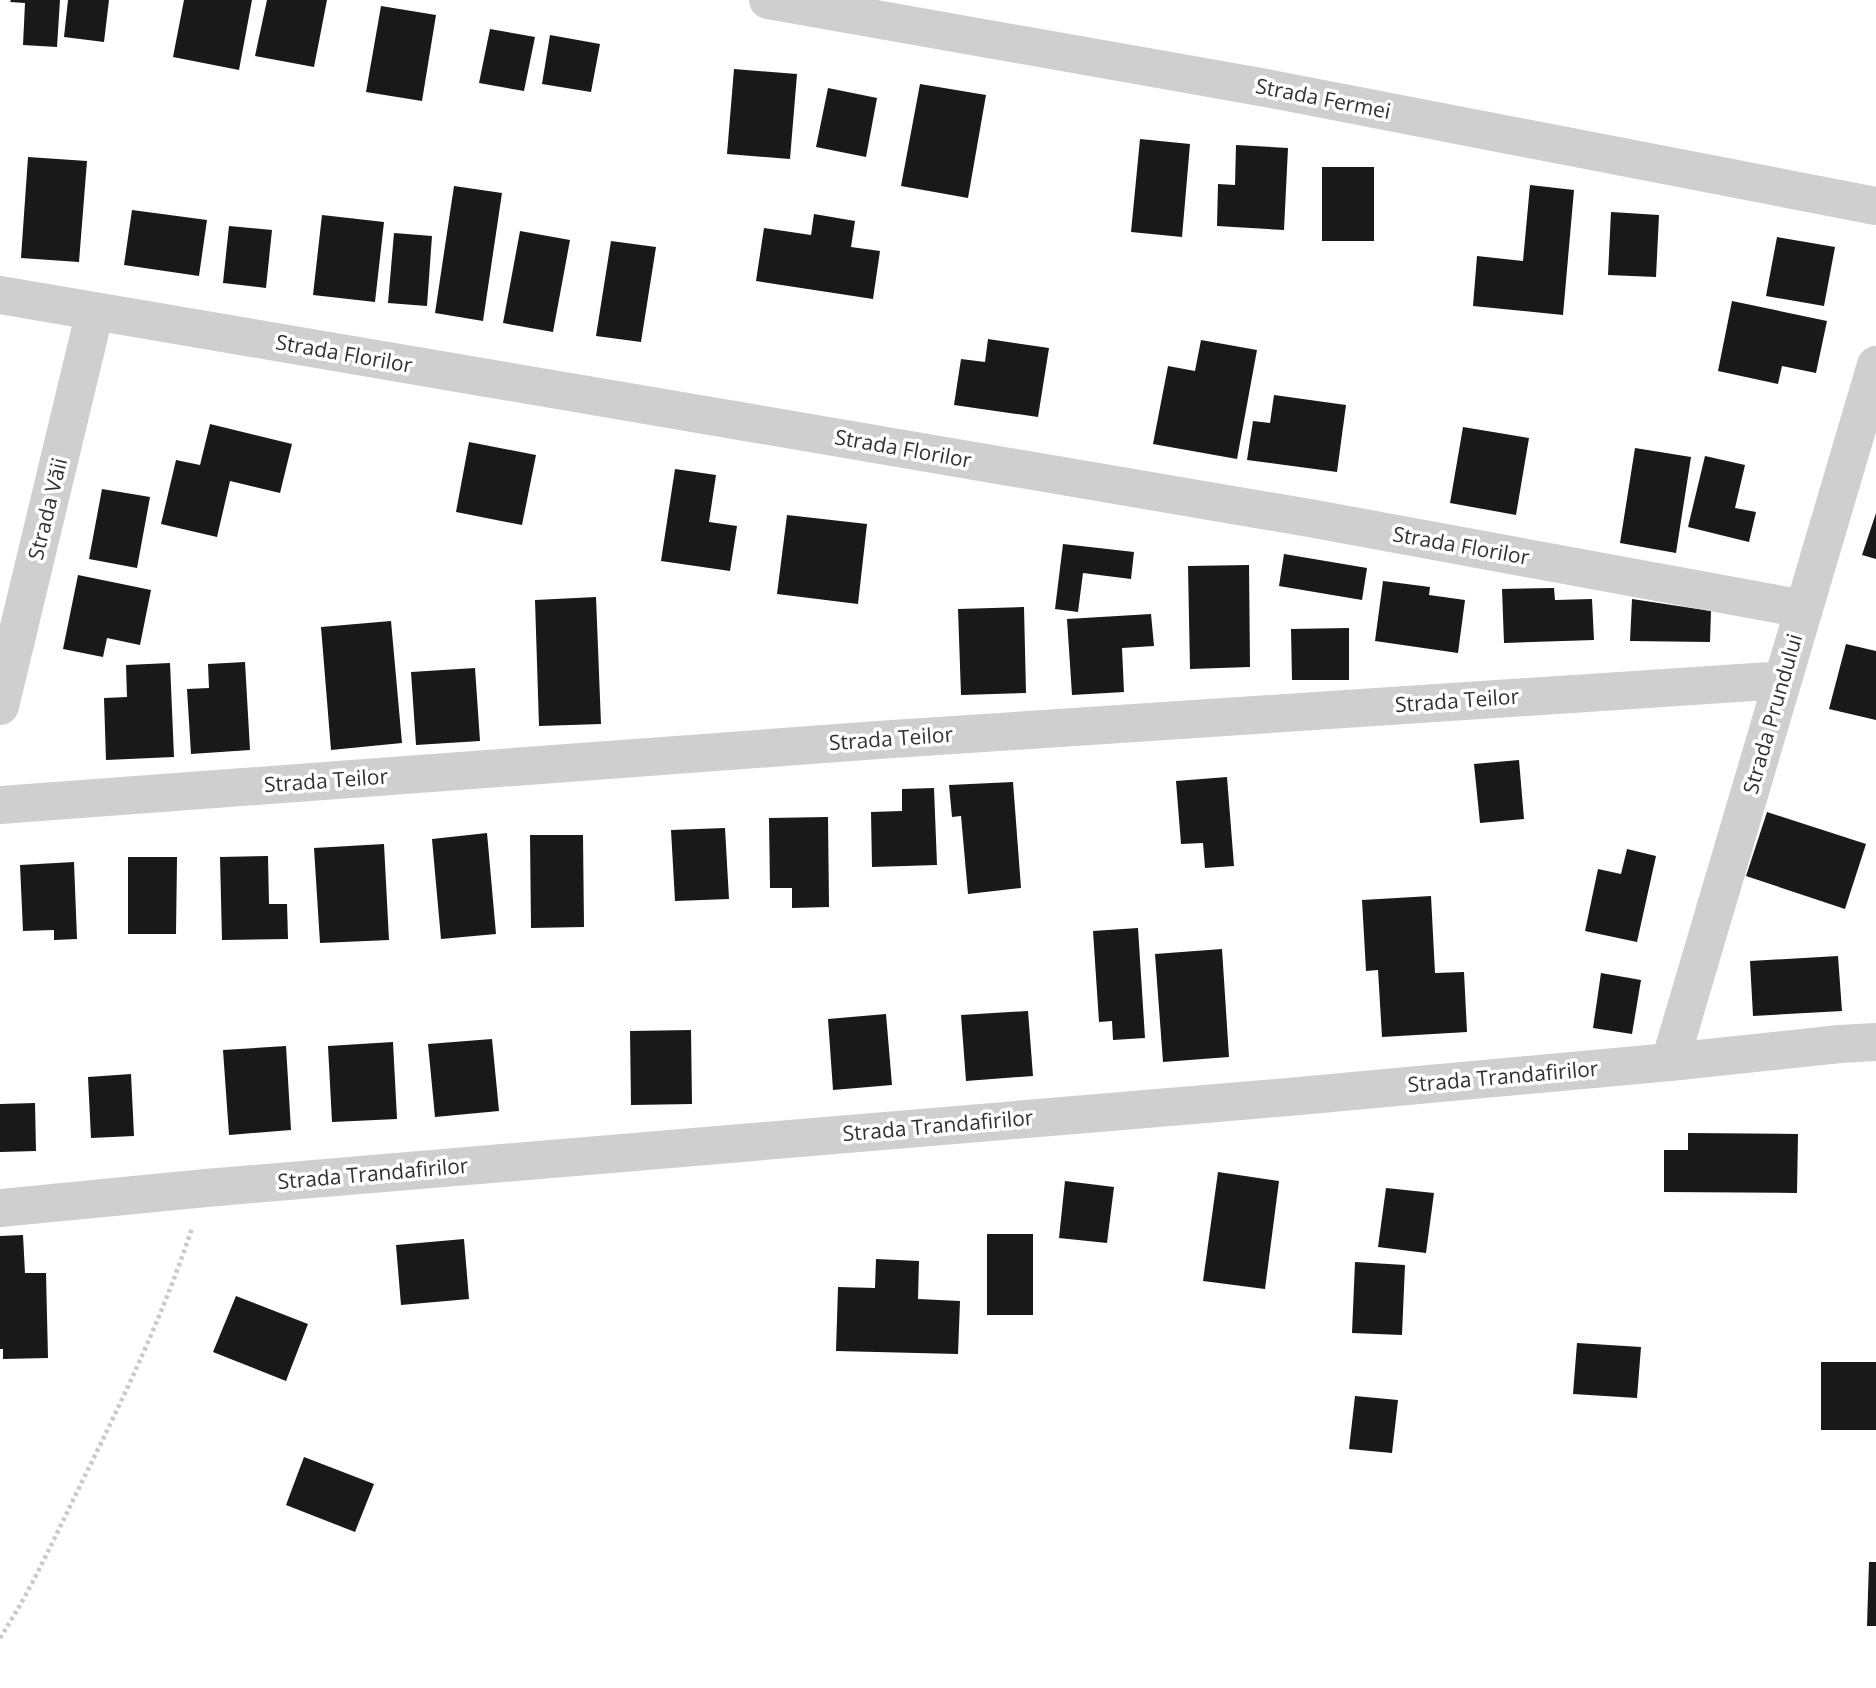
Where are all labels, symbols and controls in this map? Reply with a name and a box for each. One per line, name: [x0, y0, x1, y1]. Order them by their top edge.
street label: Strada Fermei: [1253, 71, 1393, 125]
street label: Strada Florilor: [274, 327, 415, 379]
street label: Strada Florilor: [833, 422, 974, 474]
street label: Strada Văii: [21, 455, 73, 563]
street label: Strada Florilor: [1391, 519, 1532, 571]
street label: Strada Prundului: [1736, 630, 1808, 797]
street label: Strada Teilor: [1394, 682, 1520, 718]
street label: Strada Teilor: [828, 720, 954, 756]
street label: Strada Teilor: [263, 762, 389, 798]
street label: Strada Trandafirilor: [1406, 1054, 1600, 1098]
street label: Strada Trandafirilor: [841, 1103, 1035, 1147]
street label: Strada Trandafirilor: [276, 1151, 470, 1195]

